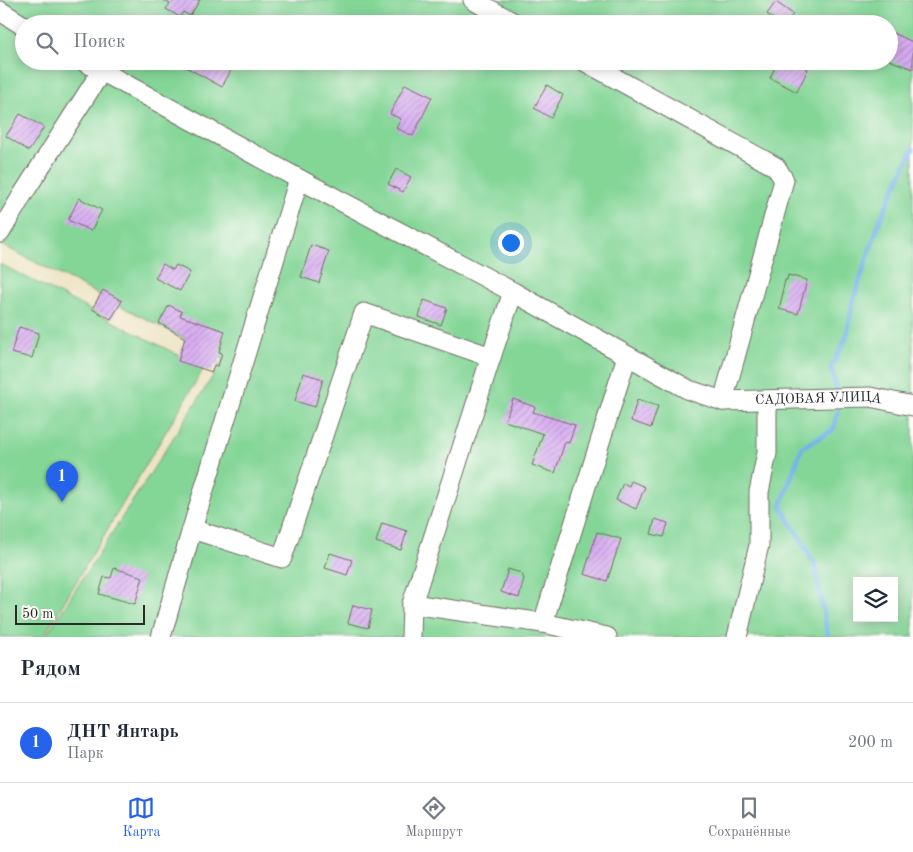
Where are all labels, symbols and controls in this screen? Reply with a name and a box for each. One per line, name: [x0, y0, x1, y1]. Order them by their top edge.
search box: [15, 15, 898, 70]
icon: search: [33, 29, 61, 57]
text: Поиск: [73, 33, 125, 52]
your location: [498, 230, 524, 256]
street label: САДОВАЯ УЛИЦА: [755, 390, 884, 407]
pin: 1: [46, 461, 78, 502]
map controls: [853, 577, 898, 622]
button: layers: [853, 577, 898, 622]
scale bar: [15, 602, 145, 625]
text: 50 m: [22, 607, 53, 621]
text: Рядом: [20, 659, 81, 680]
text: ДНТ Янтарь: [67, 723, 179, 742]
text: 1: [31, 735, 41, 751]
text: 200 m: [848, 735, 893, 751]
text: Парк: [67, 746, 104, 762]
tab: Карта: [123, 794, 160, 841]
tab: Маршрут: [405, 794, 463, 841]
tab: Сохранённые: [708, 794, 790, 841]

